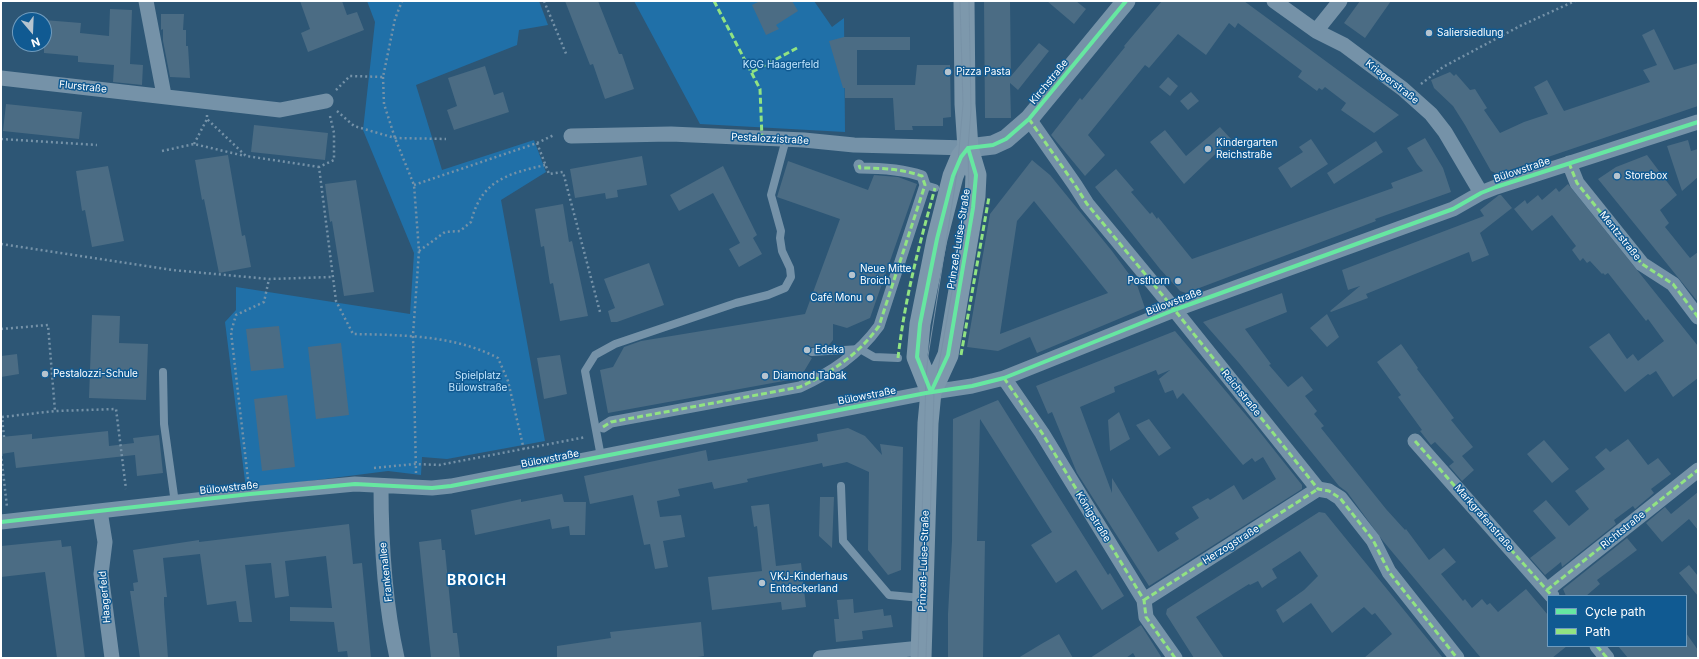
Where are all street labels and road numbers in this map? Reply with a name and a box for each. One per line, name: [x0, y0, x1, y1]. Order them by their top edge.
street label: Kirchstraße: [1027, 57, 1071, 107]
street label: Kriegerstraße: [1363, 57, 1421, 107]
street label: Flurstraße: [59, 79, 107, 95]
street label: Pestalozzistraße: [731, 131, 809, 147]
street label: Bülowstraße: [1492, 155, 1552, 185]
street label: Prinzeß-Luise-Straße: [945, 188, 973, 290]
street label: Mentzstraße: [1597, 209, 1643, 263]
street label: Bülowstraße: [1144, 286, 1204, 318]
street label: Reichstraße: [1219, 367, 1263, 419]
street label: Bülowstraße: [837, 385, 897, 407]
street label: Bülowstraße: [520, 448, 580, 470]
street label: Bülowstraße: [199, 479, 259, 497]
street label: Markgrafenstraße: [1452, 482, 1516, 554]
street label: Königstraße: [1073, 490, 1113, 544]
street label: Richtstraße: [1598, 508, 1648, 552]
street label: Prinzeß-Luise-Straße: [916, 510, 932, 612]
street label: Herzogstraße: [1200, 523, 1262, 567]
street label: Frankenallee: [377, 542, 395, 602]
street label: Haagerfeld: [97, 570, 113, 624]

